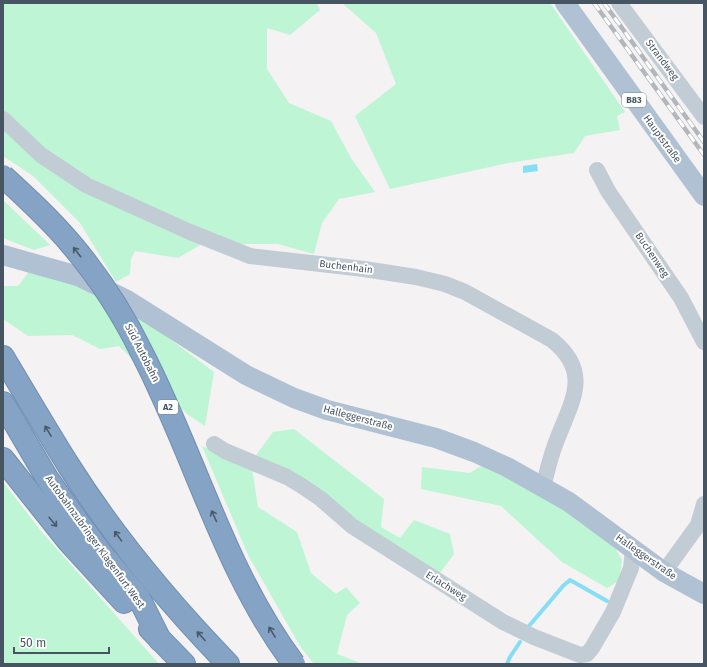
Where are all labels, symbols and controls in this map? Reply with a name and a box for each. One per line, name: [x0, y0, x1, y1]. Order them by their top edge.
street label: Strandweg: [643, 37, 682, 83]
road number: B83: [622, 93, 646, 107]
street label: Hauptstraße: [641, 113, 683, 165]
street label: Buchenweg: [633, 230, 672, 280]
one-way arrow: [73, 247, 82, 258]
street label: Buchenhain: [319, 258, 373, 276]
street label: Süd Autobahn: [122, 322, 162, 384]
road number: A2: [158, 400, 178, 414]
street label: Halleggerstraße: [322, 403, 394, 433]
one-way arrow: [43, 425, 51, 437]
street label: Autobahnzubringer Klagenfurt West: [43, 473, 147, 611]
one-way arrow: [209, 510, 217, 522]
one-way arrow: [48, 516, 57, 527]
one-way arrow: [114, 531, 123, 542]
street label: Halleggerstraße: [613, 532, 679, 582]
street label: Erlachweg: [423, 569, 469, 604]
one-way arrow: [267, 626, 275, 638]
scale bar: [14, 629, 109, 655]
one-way arrow: [197, 631, 206, 641]
text: 50 m: [20, 636, 46, 650]

